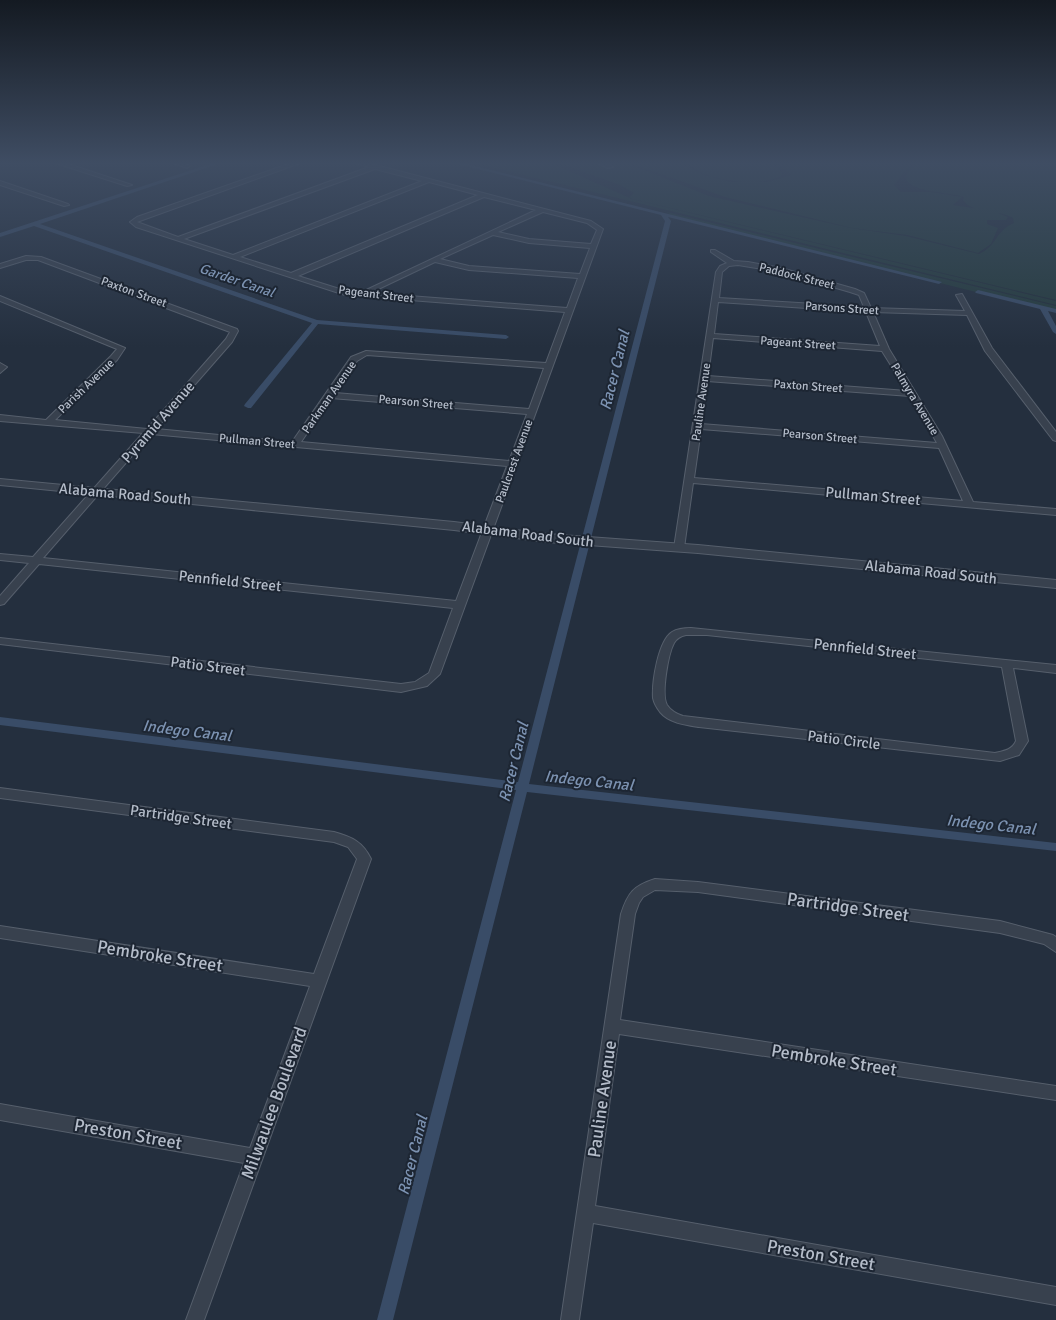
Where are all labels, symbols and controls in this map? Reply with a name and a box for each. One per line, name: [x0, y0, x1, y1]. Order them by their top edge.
water label: Garder Canal: [197, 260, 277, 302]
street label: Paddock Street: [758, 260, 836, 293]
street label: Paxton Street: [99, 274, 169, 311]
street label: Pageant Street: [337, 282, 414, 307]
street label: Parsons Street: [804, 298, 880, 319]
water label: Racer Canal: [595, 327, 635, 412]
street label: Pageant Street: [760, 333, 836, 354]
street label: Parish Avenue: [55, 356, 118, 417]
street label: Parkman Avenue: [299, 358, 360, 437]
street label: Palmyra Avenue: [887, 360, 942, 438]
street label: Pauline Avenue: [689, 362, 714, 442]
street label: Pyramid Avenue: [118, 377, 198, 467]
street label: Paxton Street: [773, 377, 843, 396]
street label: Pearson Street: [378, 392, 454, 413]
street label: Paulcrest Avenue: [492, 417, 537, 505]
street label: Pearson Street: [782, 426, 858, 447]
street label: Pullman Street: [218, 431, 296, 452]
street label: Alabama Road South: [58, 479, 192, 509]
street label: Pullman Street: [825, 483, 921, 509]
street label: Alabama Road South: [461, 517, 595, 551]
street label: Alabama Road South: [864, 556, 998, 588]
street label: Pennfield Street: [178, 567, 282, 595]
street label: Pennfield Street: [813, 635, 917, 663]
street label: Patio Street: [170, 652, 246, 680]
water label: Indego Canal: [141, 716, 234, 747]
water label: Racer Canal: [494, 719, 534, 804]
street label: Patio Circle: [807, 727, 881, 753]
water label: Indego Canal: [543, 766, 636, 796]
street label: Partridge Street: [129, 801, 233, 833]
water label: Indego Canal: [945, 810, 1038, 840]
street label: Partridge Street: [786, 888, 910, 926]
street label: Pembroke Street: [96, 935, 224, 977]
street label: Milwaulee Boulevard: [236, 1024, 312, 1182]
street label: Pauline Avenue: [583, 1039, 621, 1159]
street label: Pembroke Street: [770, 1039, 898, 1081]
water label: Racer Canal: [393, 1112, 433, 1197]
street label: Preston Street: [72, 1114, 184, 1154]
street label: Preston Street: [765, 1235, 877, 1275]

